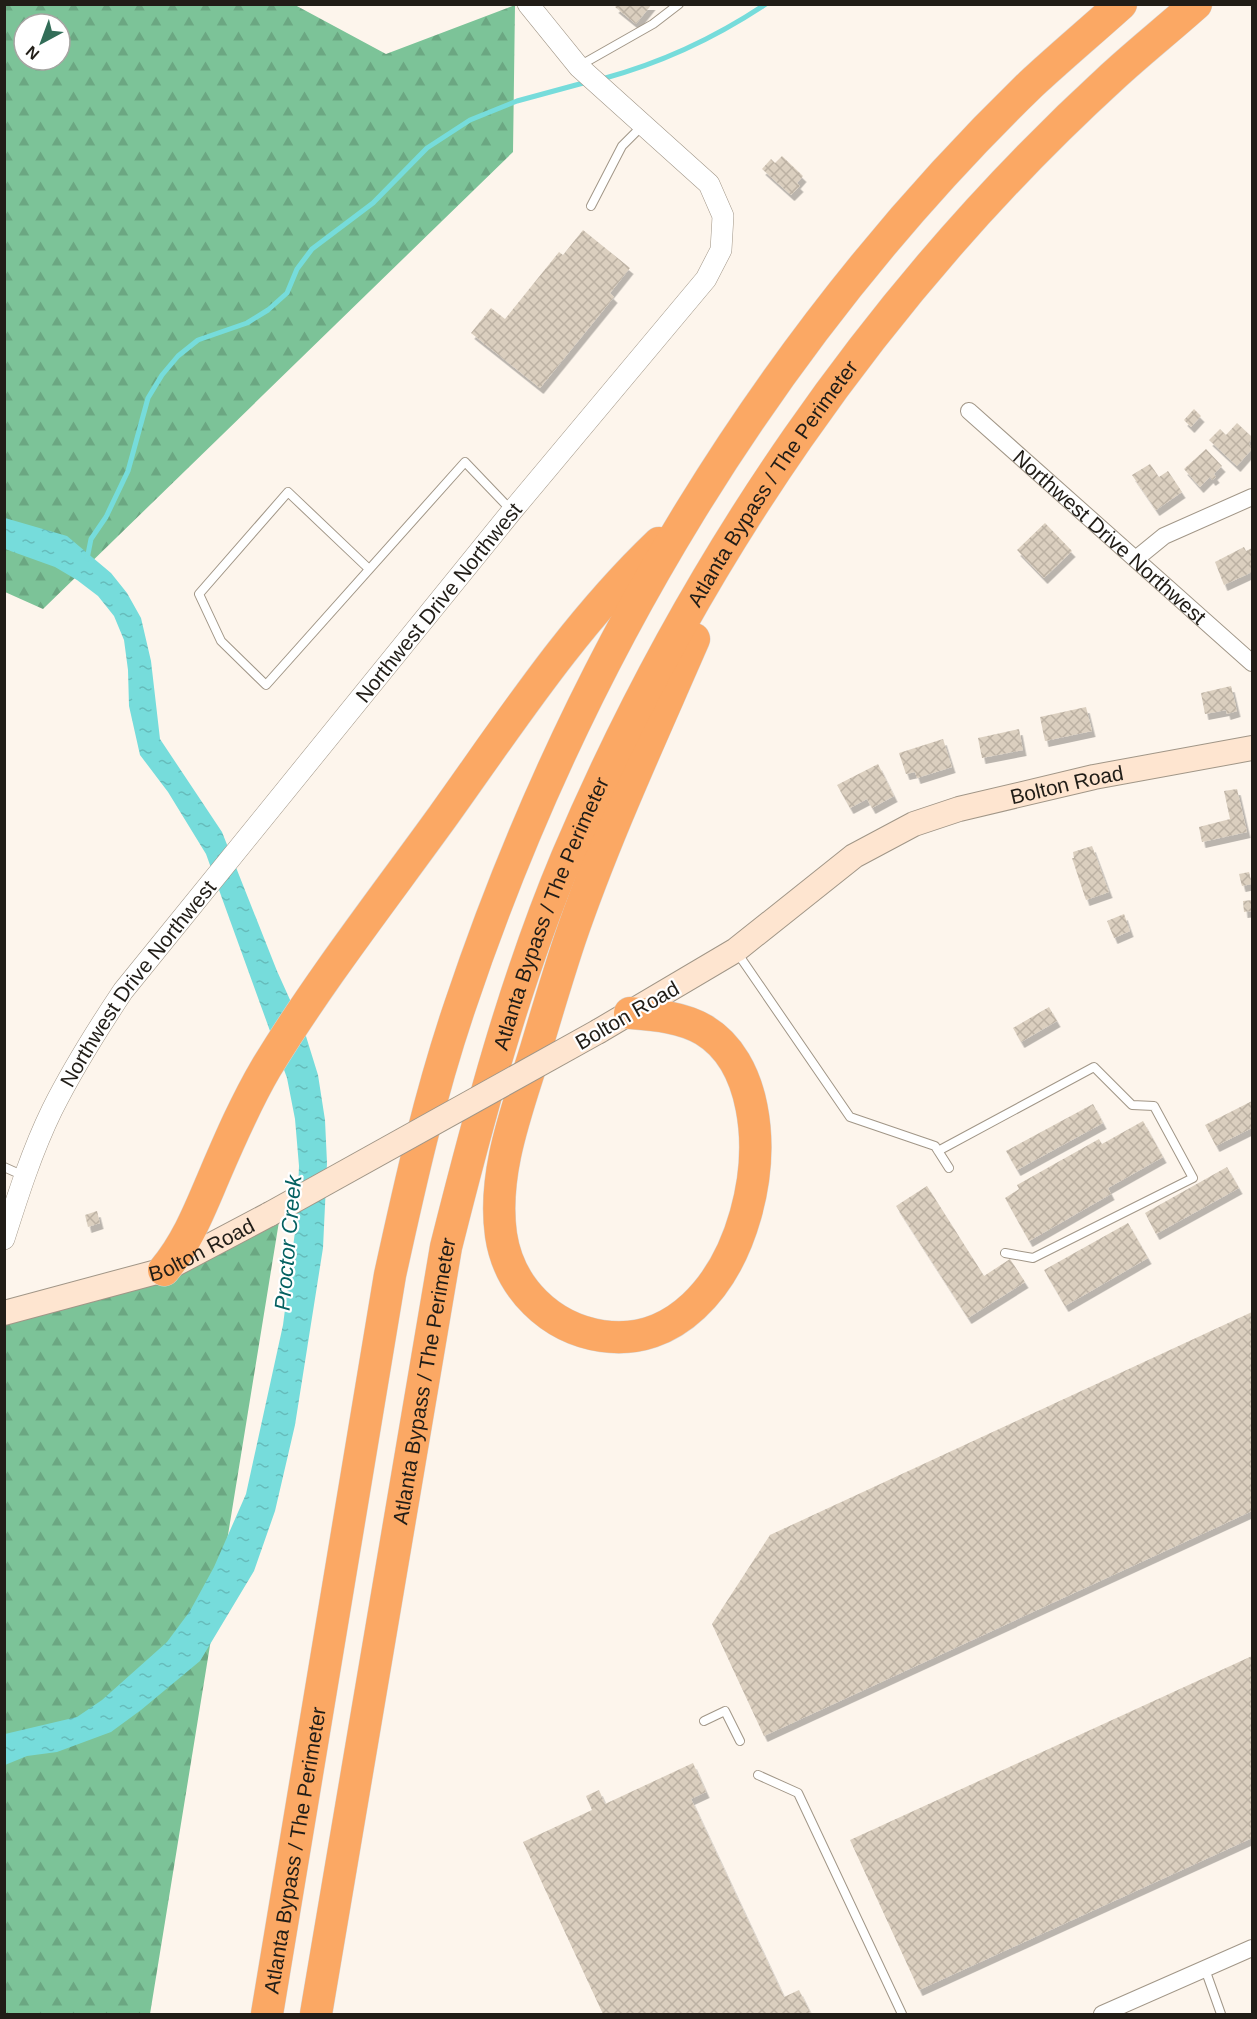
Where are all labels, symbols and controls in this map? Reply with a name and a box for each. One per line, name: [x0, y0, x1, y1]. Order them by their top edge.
north arrow: [12, 12, 72, 72]
text: N: [23, 43, 42, 63]
street label: Atlanta Bypass / The Perimeter: [682, 355, 862, 610]
street label: Northwest Drive Northwest: [1009, 445, 1211, 628]
street label: Northwest Drive Northwest: [351, 498, 526, 706]
street label: Bolton Road: [1008, 760, 1125, 808]
street label: Atlanta Bypass / The Perimeter: [488, 773, 613, 1053]
street label: Northwest Drive Northwest: [55, 875, 220, 1091]
street label: Bolton Road: [571, 976, 683, 1054]
water label: Proctor Creek: [270, 1173, 306, 1312]
street label: Bolton Road: [146, 1213, 258, 1285]
street label: Atlanta Bypass / The Perimeter: [388, 1235, 459, 1526]
street label: Atlanta Bypass / The Perimeter: [259, 1705, 329, 1995]

